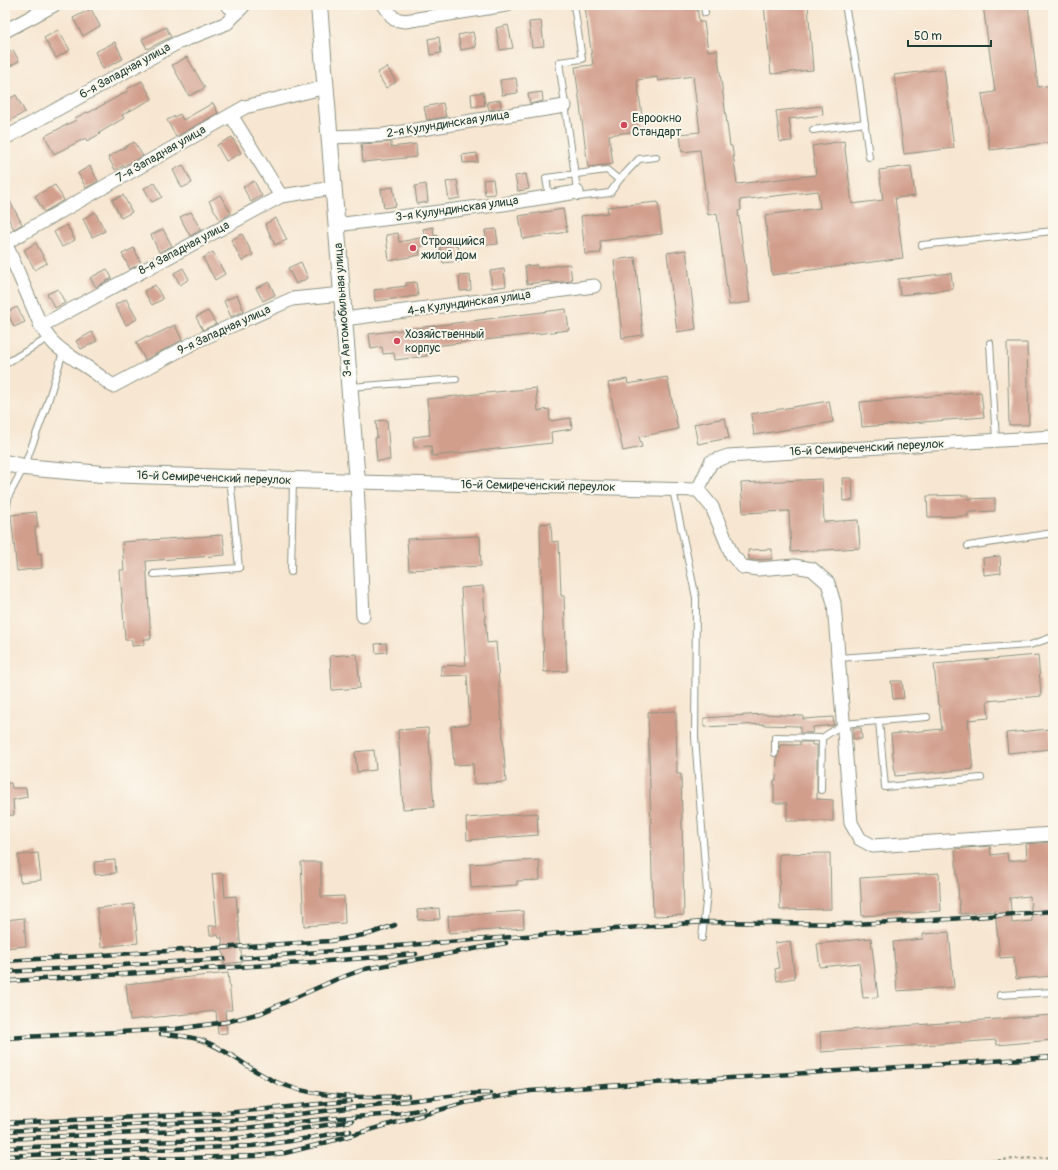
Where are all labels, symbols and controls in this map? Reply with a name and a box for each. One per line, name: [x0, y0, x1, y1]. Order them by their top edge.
scale bar: [908, 22, 991, 48]
text: 50 m: [914, 29, 942, 44]
street label: 6-я Западная улица: [77, 40, 173, 102]
street label: 2-я Кулундинская улица: [386, 107, 511, 141]
place label: Евроокно Стандарт: [632, 111, 682, 140]
marker: Евроокно Стандарт: [619, 120, 629, 130]
street label: 7-я Западная улица: [113, 122, 209, 186]
street label: 3-я Кулундинская улица: [395, 193, 520, 225]
street label: 8-я Западная улица: [136, 218, 232, 278]
place label: Строящийся жилой дом: [421, 234, 485, 263]
street label: 3-я Автомобильная улица: [331, 242, 355, 378]
marker: Строящийся жилой дом: [408, 243, 418, 253]
street label: 4-я Кулундинская улица: [406, 287, 532, 319]
street label: 9-я Западная улица: [175, 302, 273, 358]
place label: Хозяйственный корпус: [405, 327, 484, 356]
marker: Хозяйственный корпус: [392, 336, 402, 346]
street label: 16-й Семиреченский переулок: [789, 436, 945, 460]
street label: 16-й Семиреченский переулок: [136, 468, 292, 488]
street label: 16-й Семиреченский переулок: [460, 477, 616, 495]

